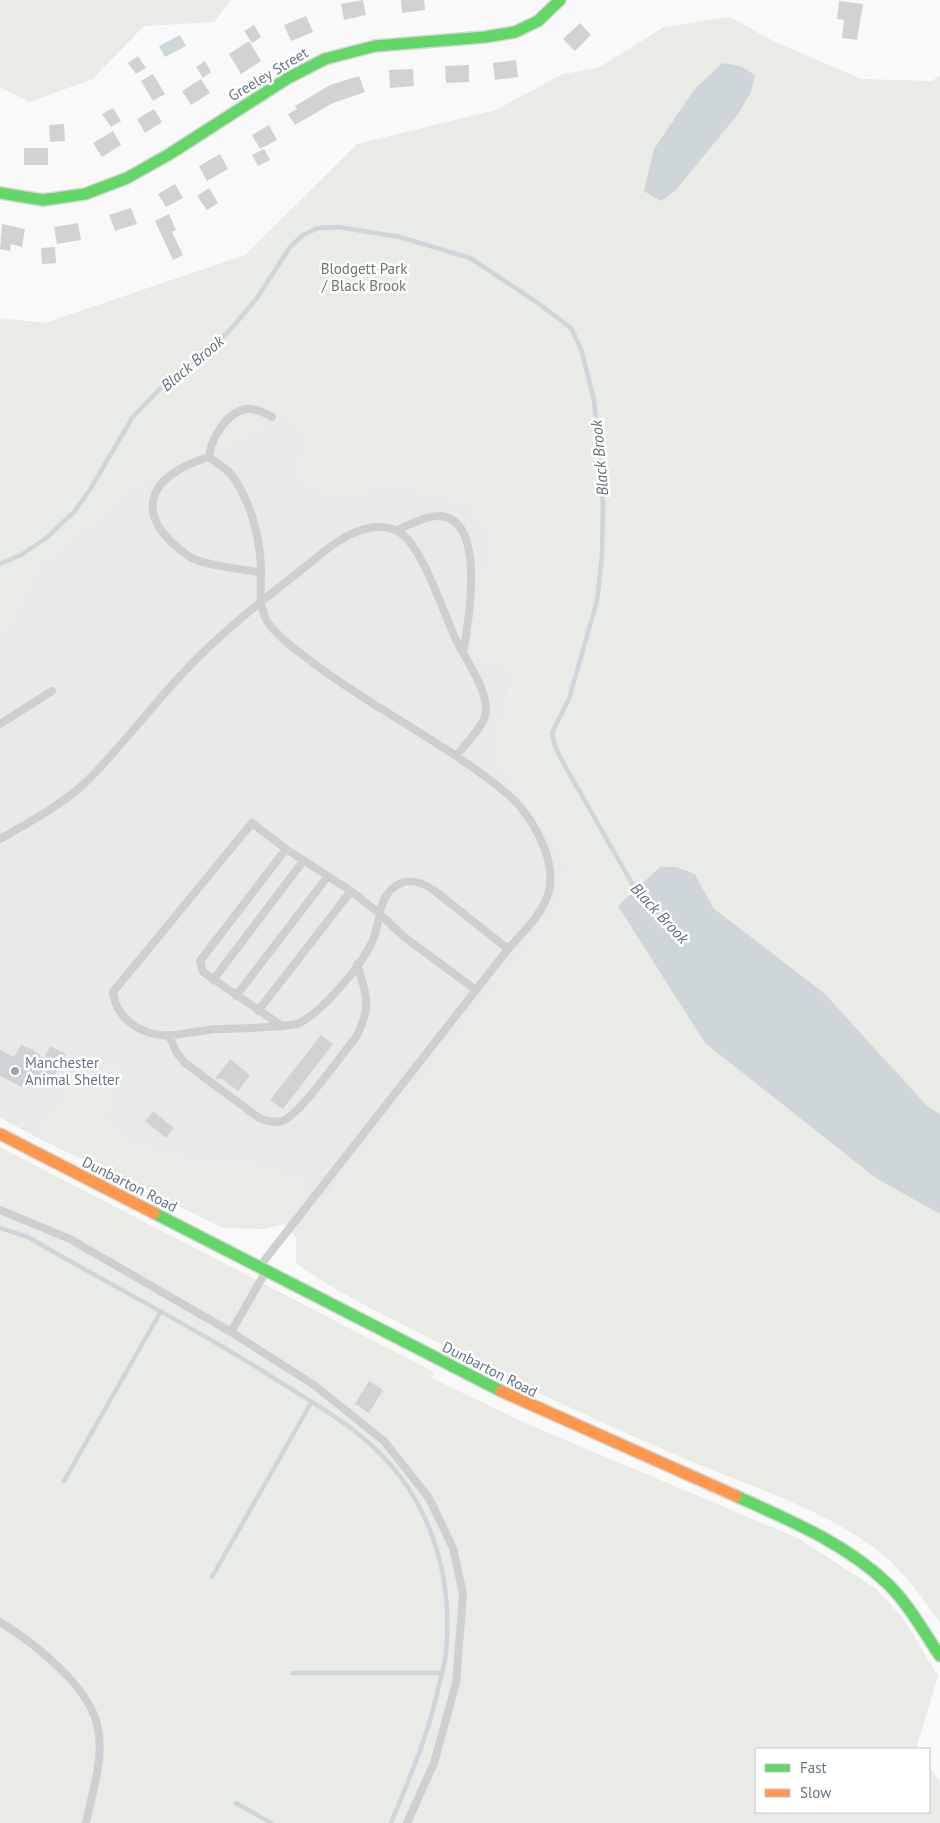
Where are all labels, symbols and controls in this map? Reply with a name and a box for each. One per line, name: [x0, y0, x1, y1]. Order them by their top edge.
street label: Greeley Street: [225, 43, 311, 105]
park label: Blodgett Park / Black Brook: [321, 259, 408, 295]
water label: Black Brook: [156, 330, 228, 395]
water label: Black Brook: [586, 418, 612, 497]
water label: Black Brook: [627, 878, 694, 948]
place label: Manchester Animal Shelter: [25, 1053, 120, 1089]
marker: Manchester Animal Shelter: [9, 1065, 21, 1077]
street label: Dunbarton Road: [79, 1152, 181, 1216]
street label: Dunbarton Road: [439, 1337, 541, 1401]
legend: [755, 1748, 930, 1813]
text: Fast: [800, 1758, 827, 1777]
text: Slow: [800, 1783, 831, 1802]

